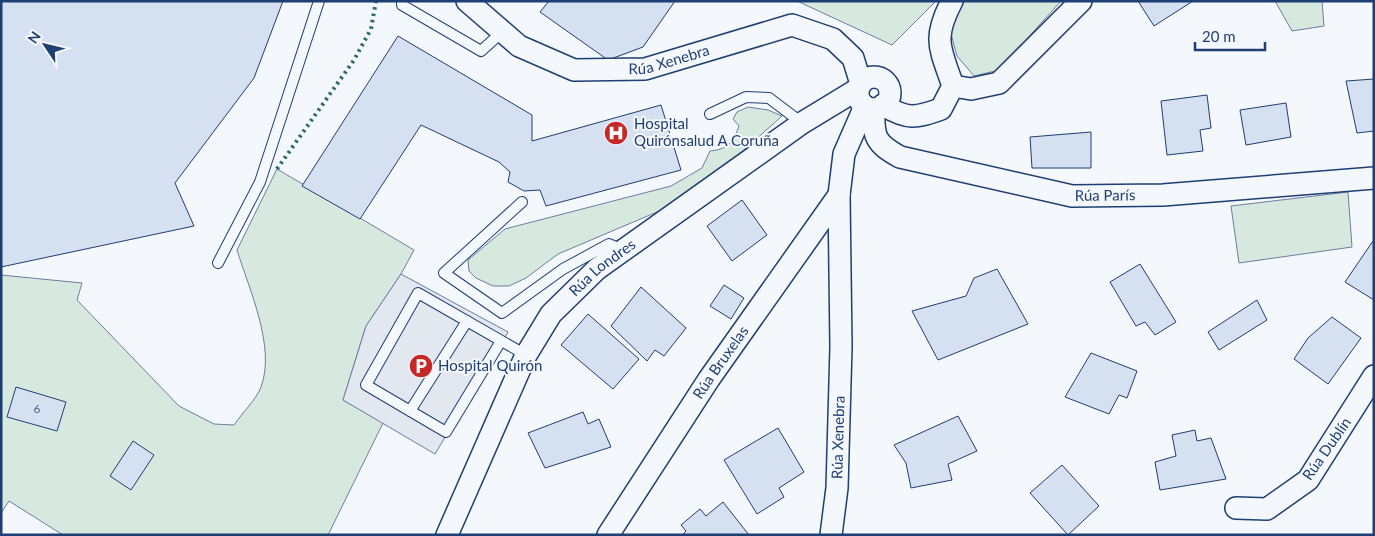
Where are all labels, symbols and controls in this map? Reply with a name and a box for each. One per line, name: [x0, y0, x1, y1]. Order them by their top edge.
north arrow: [20, 20, 70, 70]
scale bar: [1195, 20, 1265, 52]
text: 20 m: [1202, 27, 1236, 45]
text: N: [24, 28, 44, 47]
street label: Rúa Xenebra: [628, 40, 711, 77]
place label: Hospital Quirónsalud A Coruña: [634, 114, 779, 149]
hospital icon: Hospital Quirónsalud A Coruña: [603, 120, 629, 146]
street label: Rúa París: [1075, 185, 1135, 204]
street label: Rúa Londres: [565, 234, 639, 299]
street label: Rúa Bruxelas: [689, 322, 752, 402]
parking icon: Hospital Quirón: [408, 353, 434, 379]
place label: Hospital Quirón: [438, 356, 542, 374]
street label: Rúa Xenebra: [827, 395, 848, 479]
house number: 6: [34, 401, 41, 416]
street label: Rúa Dublín: [1298, 414, 1354, 483]

